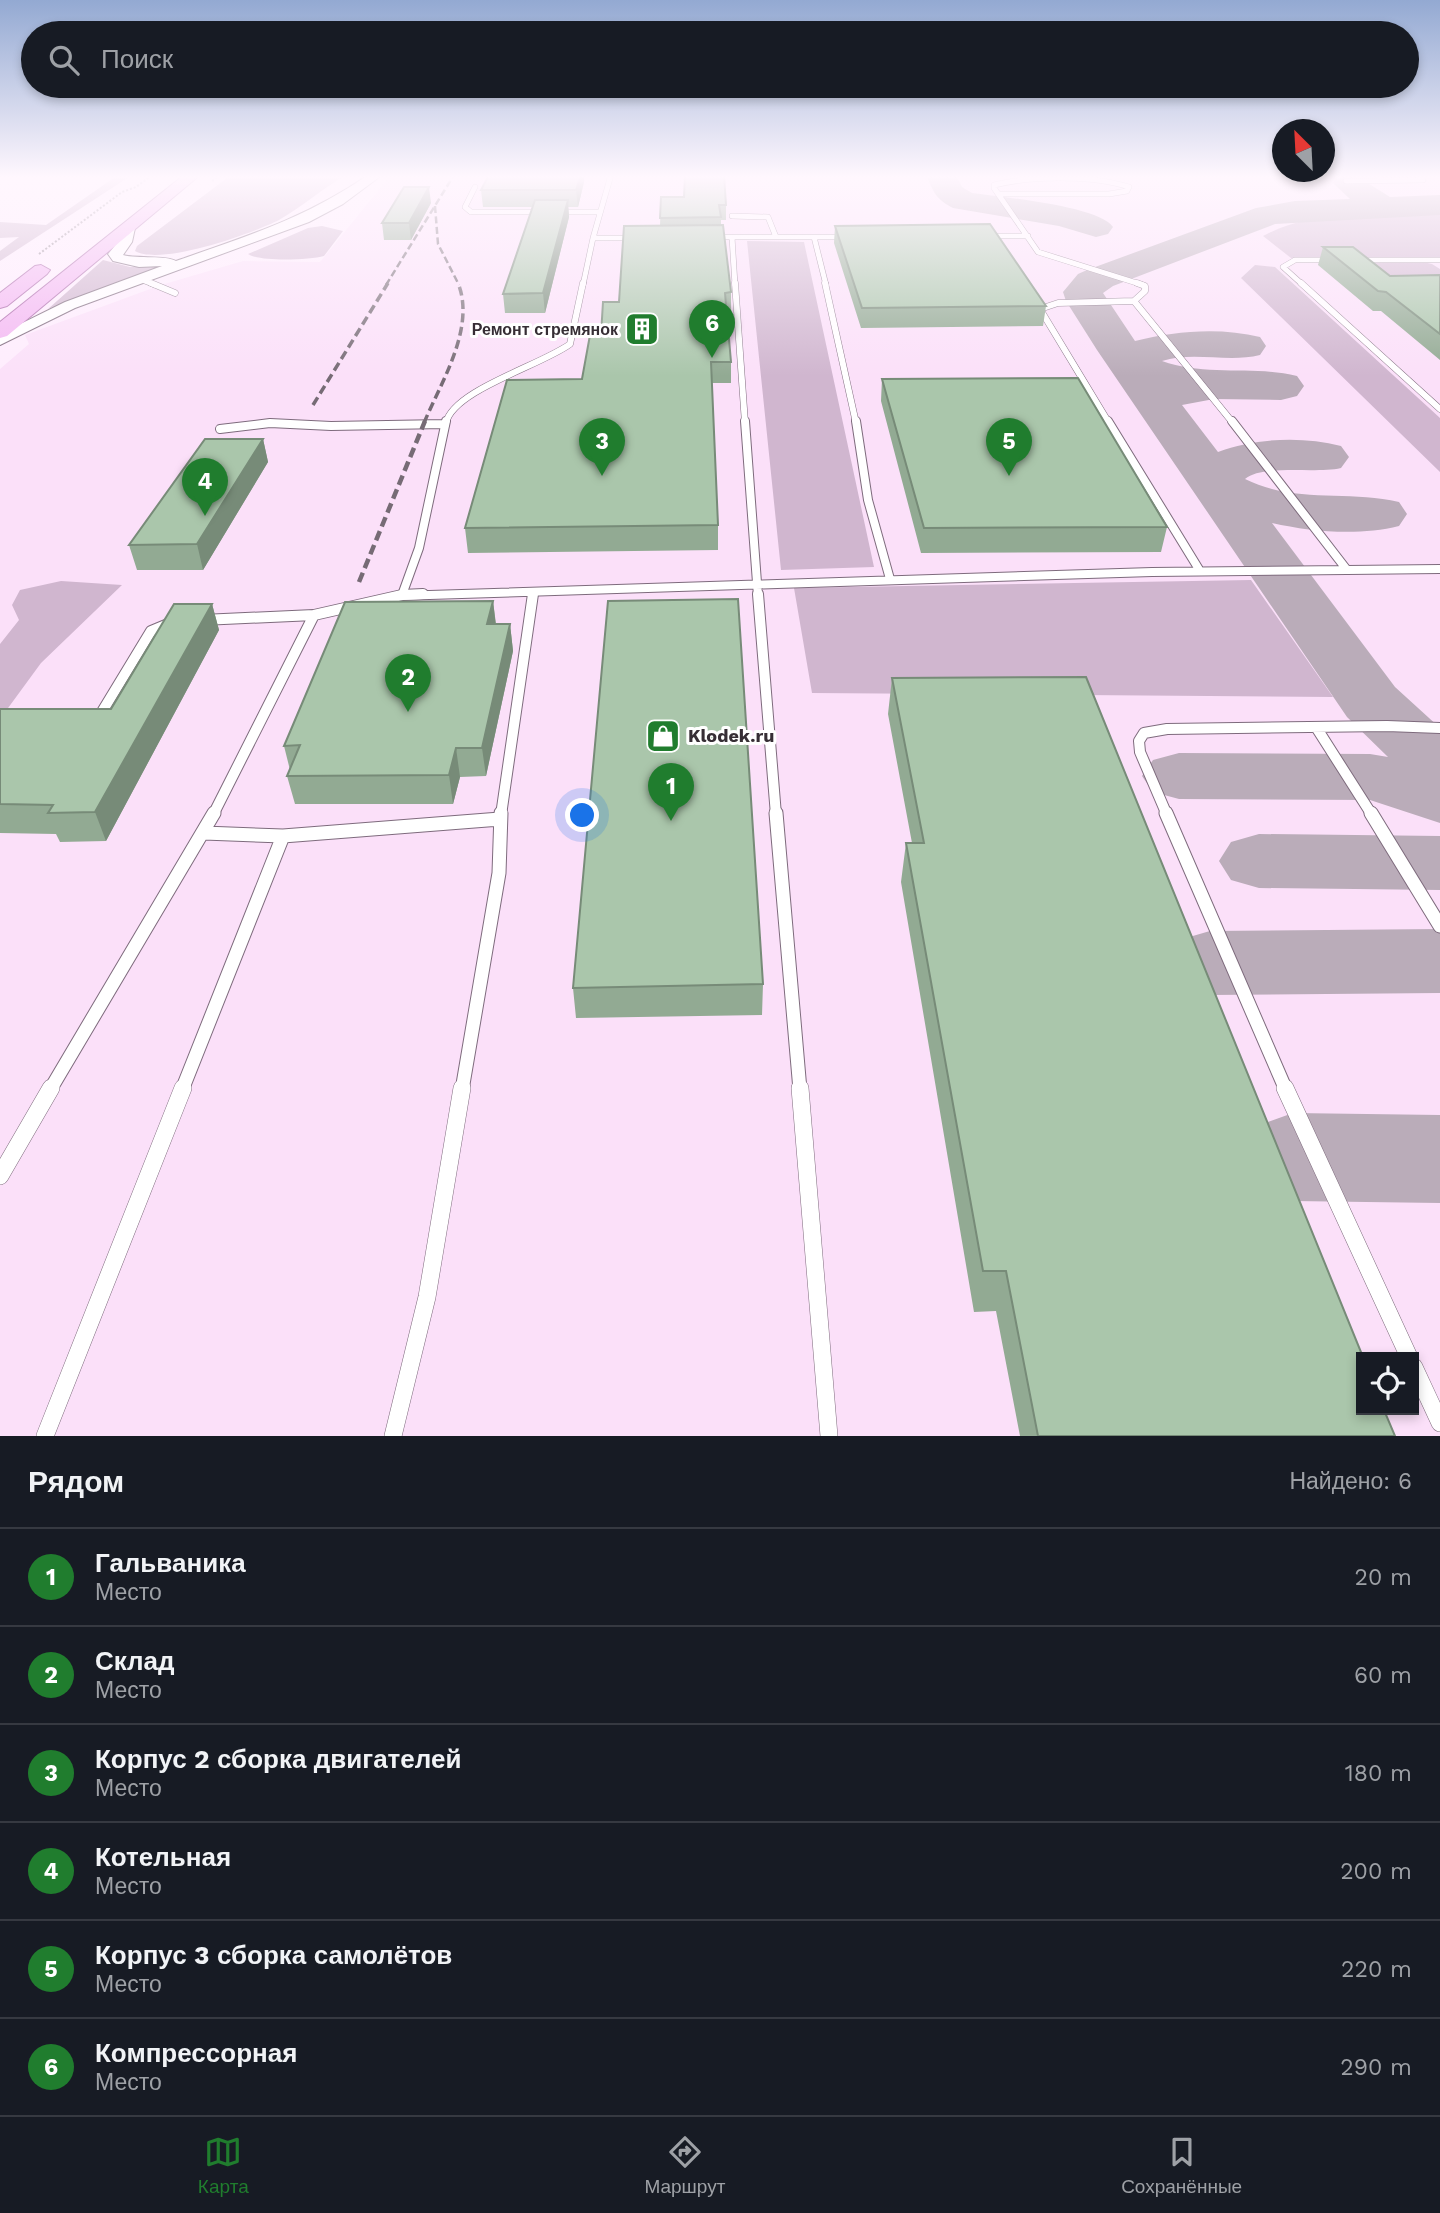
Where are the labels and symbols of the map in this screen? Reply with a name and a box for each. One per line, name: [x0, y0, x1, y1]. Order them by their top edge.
north arrow: [1272, 119, 1335, 182]
pin: 6: [689, 300, 735, 358]
building icon: Ремонт стремянок: [623, 310, 661, 348]
place label: Ремонт стремянок: [472, 320, 619, 339]
pin: 3: [579, 418, 625, 476]
pin: 5: [986, 418, 1032, 476]
pin: 4: [182, 458, 228, 516]
pin: 2: [385, 654, 431, 712]
shop icon: Klodek.ru: [644, 717, 682, 755]
place label: Klodek.ru: [688, 725, 774, 746]
pin: 1: [648, 763, 694, 821]
your location: [565, 798, 599, 832]

